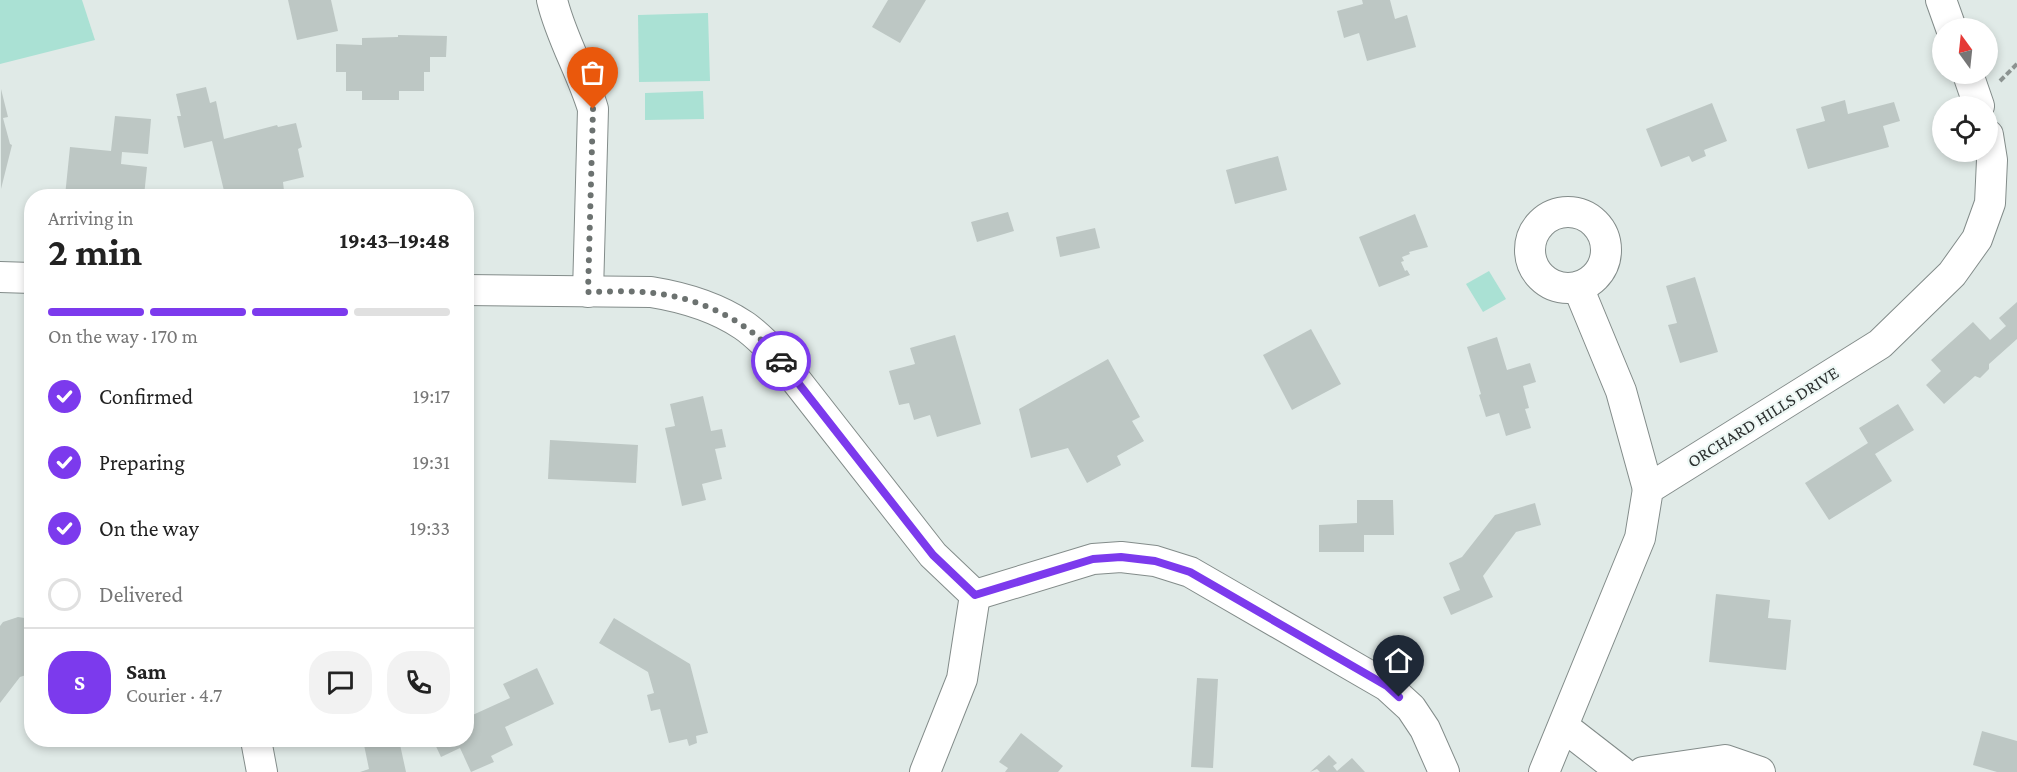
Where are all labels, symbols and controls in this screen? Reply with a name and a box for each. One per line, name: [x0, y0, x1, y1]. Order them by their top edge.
north arrow: [1932, 18, 1998, 84]
map controls: [1932, 18, 1998, 162]
pin: [567, 47, 618, 109]
icon: bag: [576, 56, 609, 89]
button: locate: [1932, 96, 1998, 162]
text: Arriving in: [48, 207, 133, 229]
text: 19:43–19:48: [339, 228, 450, 253]
text: 2 min: [48, 230, 142, 273]
text: On the way · 170 m: [48, 325, 198, 347]
courier: [751, 331, 811, 391]
icon: car: [765, 345, 798, 378]
street label: ORCHARD HILLS DRIVE: [1684, 362, 1842, 472]
icon: check: [48, 380, 81, 413]
text: Confirmed: [99, 384, 193, 409]
text: 19:17: [413, 385, 450, 407]
icon: check: [48, 446, 81, 479]
text: Preparing: [99, 450, 185, 475]
text: 19:31: [413, 451, 450, 473]
icon: check: [48, 512, 81, 545]
text: On the way: [99, 516, 199, 541]
text: 19:33: [410, 517, 450, 539]
text: Delivered: [99, 582, 183, 607]
pin: [1373, 635, 1424, 697]
icon: home: [1382, 644, 1415, 677]
button: chat: [309, 651, 372, 714]
button: phone: [387, 651, 450, 714]
text: Sam: [126, 659, 166, 684]
text: S: [74, 670, 85, 695]
text: Courier · 4.7: [126, 684, 222, 706]

